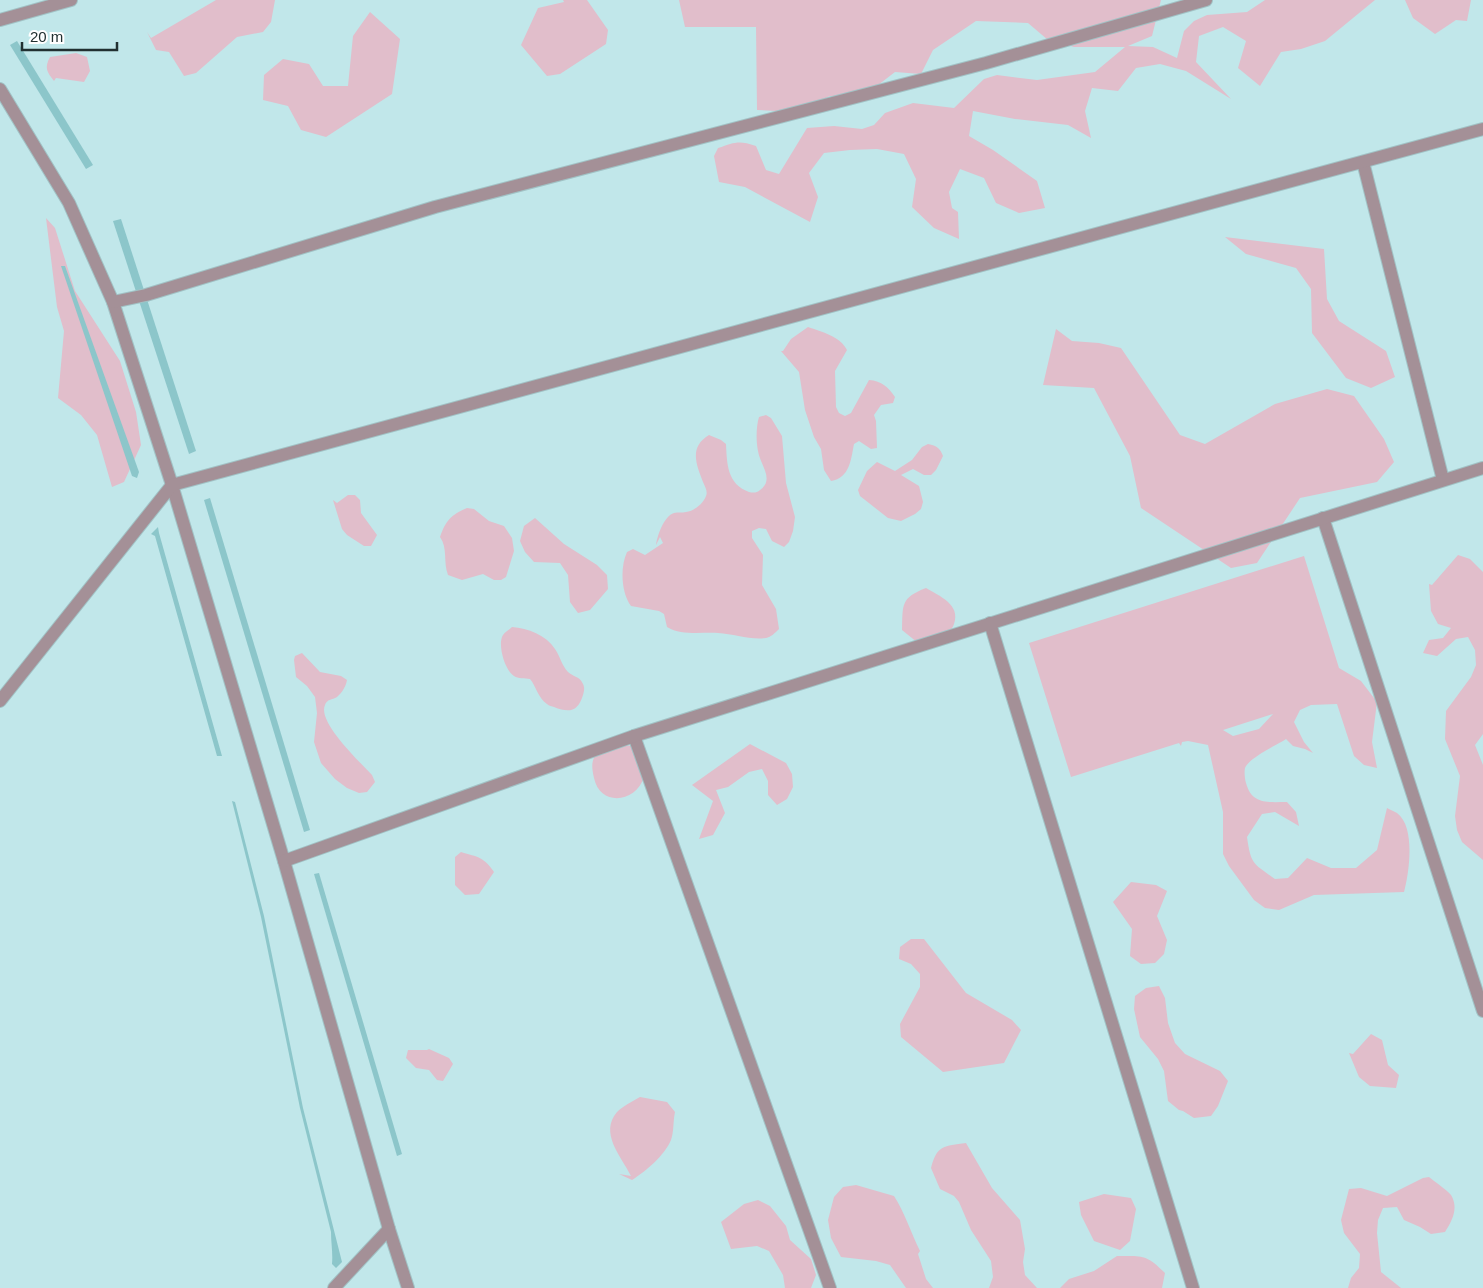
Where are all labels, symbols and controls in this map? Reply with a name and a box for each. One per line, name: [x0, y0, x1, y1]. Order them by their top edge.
scale bar: [22, 20, 118, 52]
text: 20 m: [30, 28, 63, 45]

